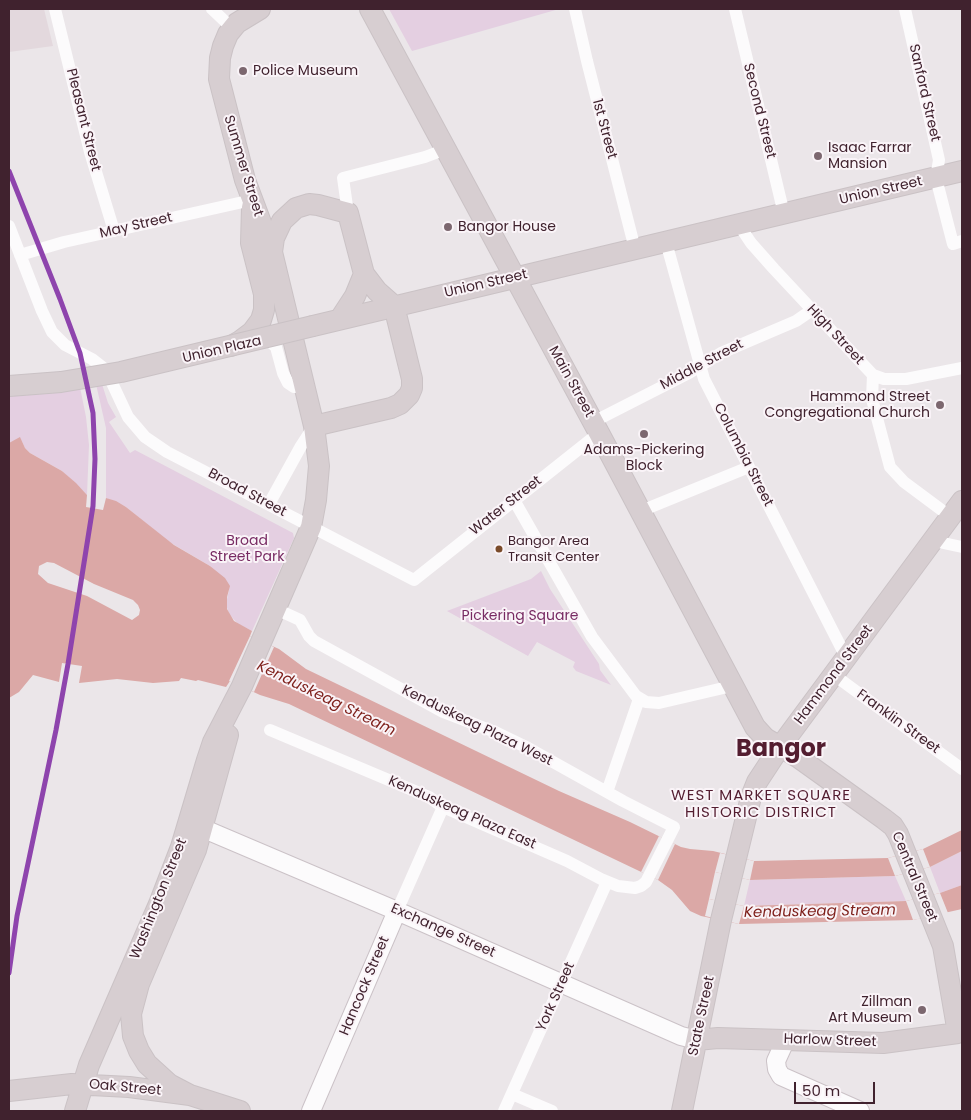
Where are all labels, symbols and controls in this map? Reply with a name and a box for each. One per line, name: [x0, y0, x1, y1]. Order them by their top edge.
street label: Sanford Street: [905, 43, 943, 143]
street label: Second Street: [739, 62, 779, 160]
place label: Police Museum: [253, 63, 358, 79]
marker: Police Museum: [237, 65, 249, 77]
street label: Pleasant Street: [62, 67, 104, 173]
street label: 1st Street: [588, 97, 620, 161]
street label: Summer Street: [220, 114, 266, 218]
place label: Isaac Farrar Mansion: [828, 140, 912, 172]
marker: Isaac Farrar Mansion: [812, 150, 824, 162]
street label: Union Street: [838, 173, 924, 209]
street label: May Street: [98, 209, 174, 243]
place label: Bangor House: [458, 219, 556, 235]
marker: Bangor House: [442, 221, 454, 233]
street label: Union Street: [443, 266, 529, 302]
street label: High Street: [803, 301, 867, 369]
street label: Union Plaza: [181, 333, 263, 367]
street label: Middle Street: [658, 336, 746, 394]
street label: Main Street: [545, 344, 597, 420]
place label: Hammond Street Congregational Church: [764, 389, 930, 422]
marker: Hammond Street Congregational Church: [934, 399, 946, 411]
street label: Columbia Street: [710, 401, 776, 509]
marker: Adams-Pickering Block: [638, 428, 650, 440]
place label: Adams-Pickering Block: [584, 442, 704, 474]
street label: Broad Street: [205, 465, 289, 521]
street label: Water Street: [467, 473, 545, 539]
park label: Broad Street Park: [210, 533, 284, 566]
place label: Bangor Area Transit Center: [508, 534, 599, 565]
marker: Bangor Area Transit Center: [494, 544, 504, 554]
park label: Pickering Square: [462, 608, 578, 624]
street label: Hammond Street: [791, 622, 877, 728]
water label: Kenduskeag Stream: [254, 658, 398, 740]
street label: Kenduskeag Plaza West: [399, 682, 555, 770]
street label: Franklin Street: [853, 686, 943, 758]
district label: Bangor: [736, 736, 826, 764]
street label: Kenduskeag Plaza East: [386, 773, 538, 853]
district label: WEST MARKET SQUARE HISTORIC DISTRICT: [669, 787, 853, 822]
street label: Central Street: [887, 829, 941, 925]
street label: Washington Street: [127, 836, 191, 962]
street label: Exchange Street: [388, 900, 498, 962]
water label: Kenduskeag Stream: [744, 902, 896, 922]
street label: Hancock Street: [337, 934, 393, 1038]
street label: York Street: [533, 960, 579, 1034]
street label: State Street: [685, 974, 719, 1058]
place label: Zillman Art Museum: [828, 994, 912, 1026]
marker: Zillman Art Museum: [916, 1004, 928, 1016]
street label: Harlow Street: [783, 1031, 877, 1051]
scale bar: [796, 1072, 877, 1104]
street label: Oak Street: [88, 1076, 162, 1100]
text: 50 m: [802, 1080, 840, 1101]

